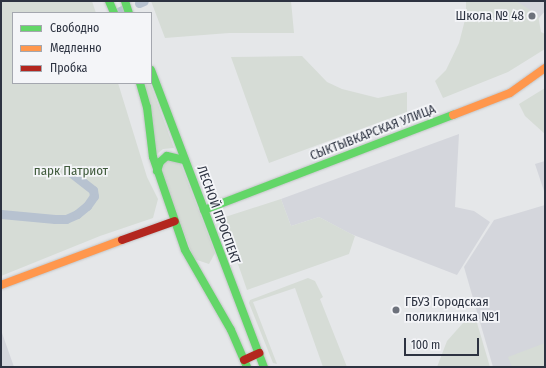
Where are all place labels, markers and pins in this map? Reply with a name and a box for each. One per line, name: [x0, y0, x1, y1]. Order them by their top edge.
place label: Школа № 48: [456, 8, 524, 24]
marker: Школа № 48: [527, 11, 537, 21]
place label: ГБУЗ Городская поликлиника №1: [405, 295, 499, 326]
marker: ГБУЗ Городская поликлиника №1: [390, 304, 402, 316]

